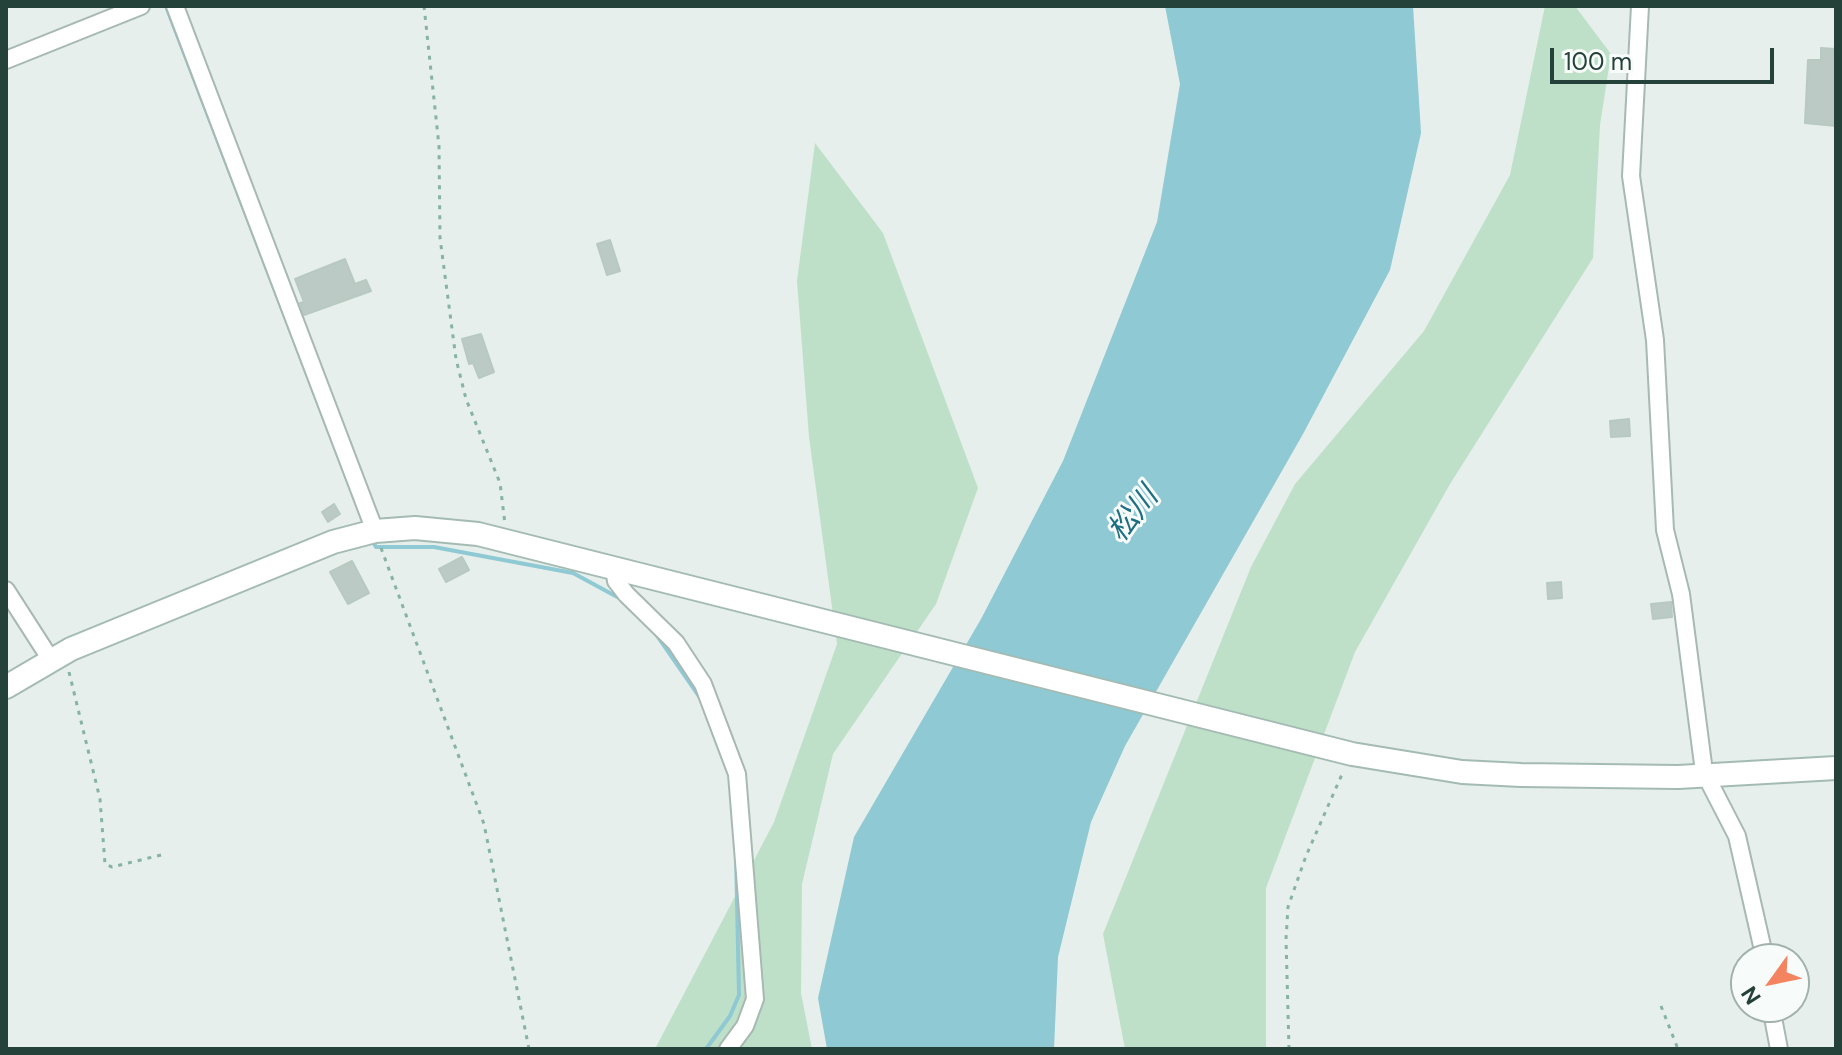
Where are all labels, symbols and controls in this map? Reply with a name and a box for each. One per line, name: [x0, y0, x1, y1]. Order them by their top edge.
scale bar: [1554, 32, 1778, 82]
text: 100 m: [1564, 46, 1632, 77]
water label: 松川: [1101, 480, 1167, 550]
north arrow: [1730, 943, 1810, 1023]
text: N: [1735, 981, 1768, 1010]

